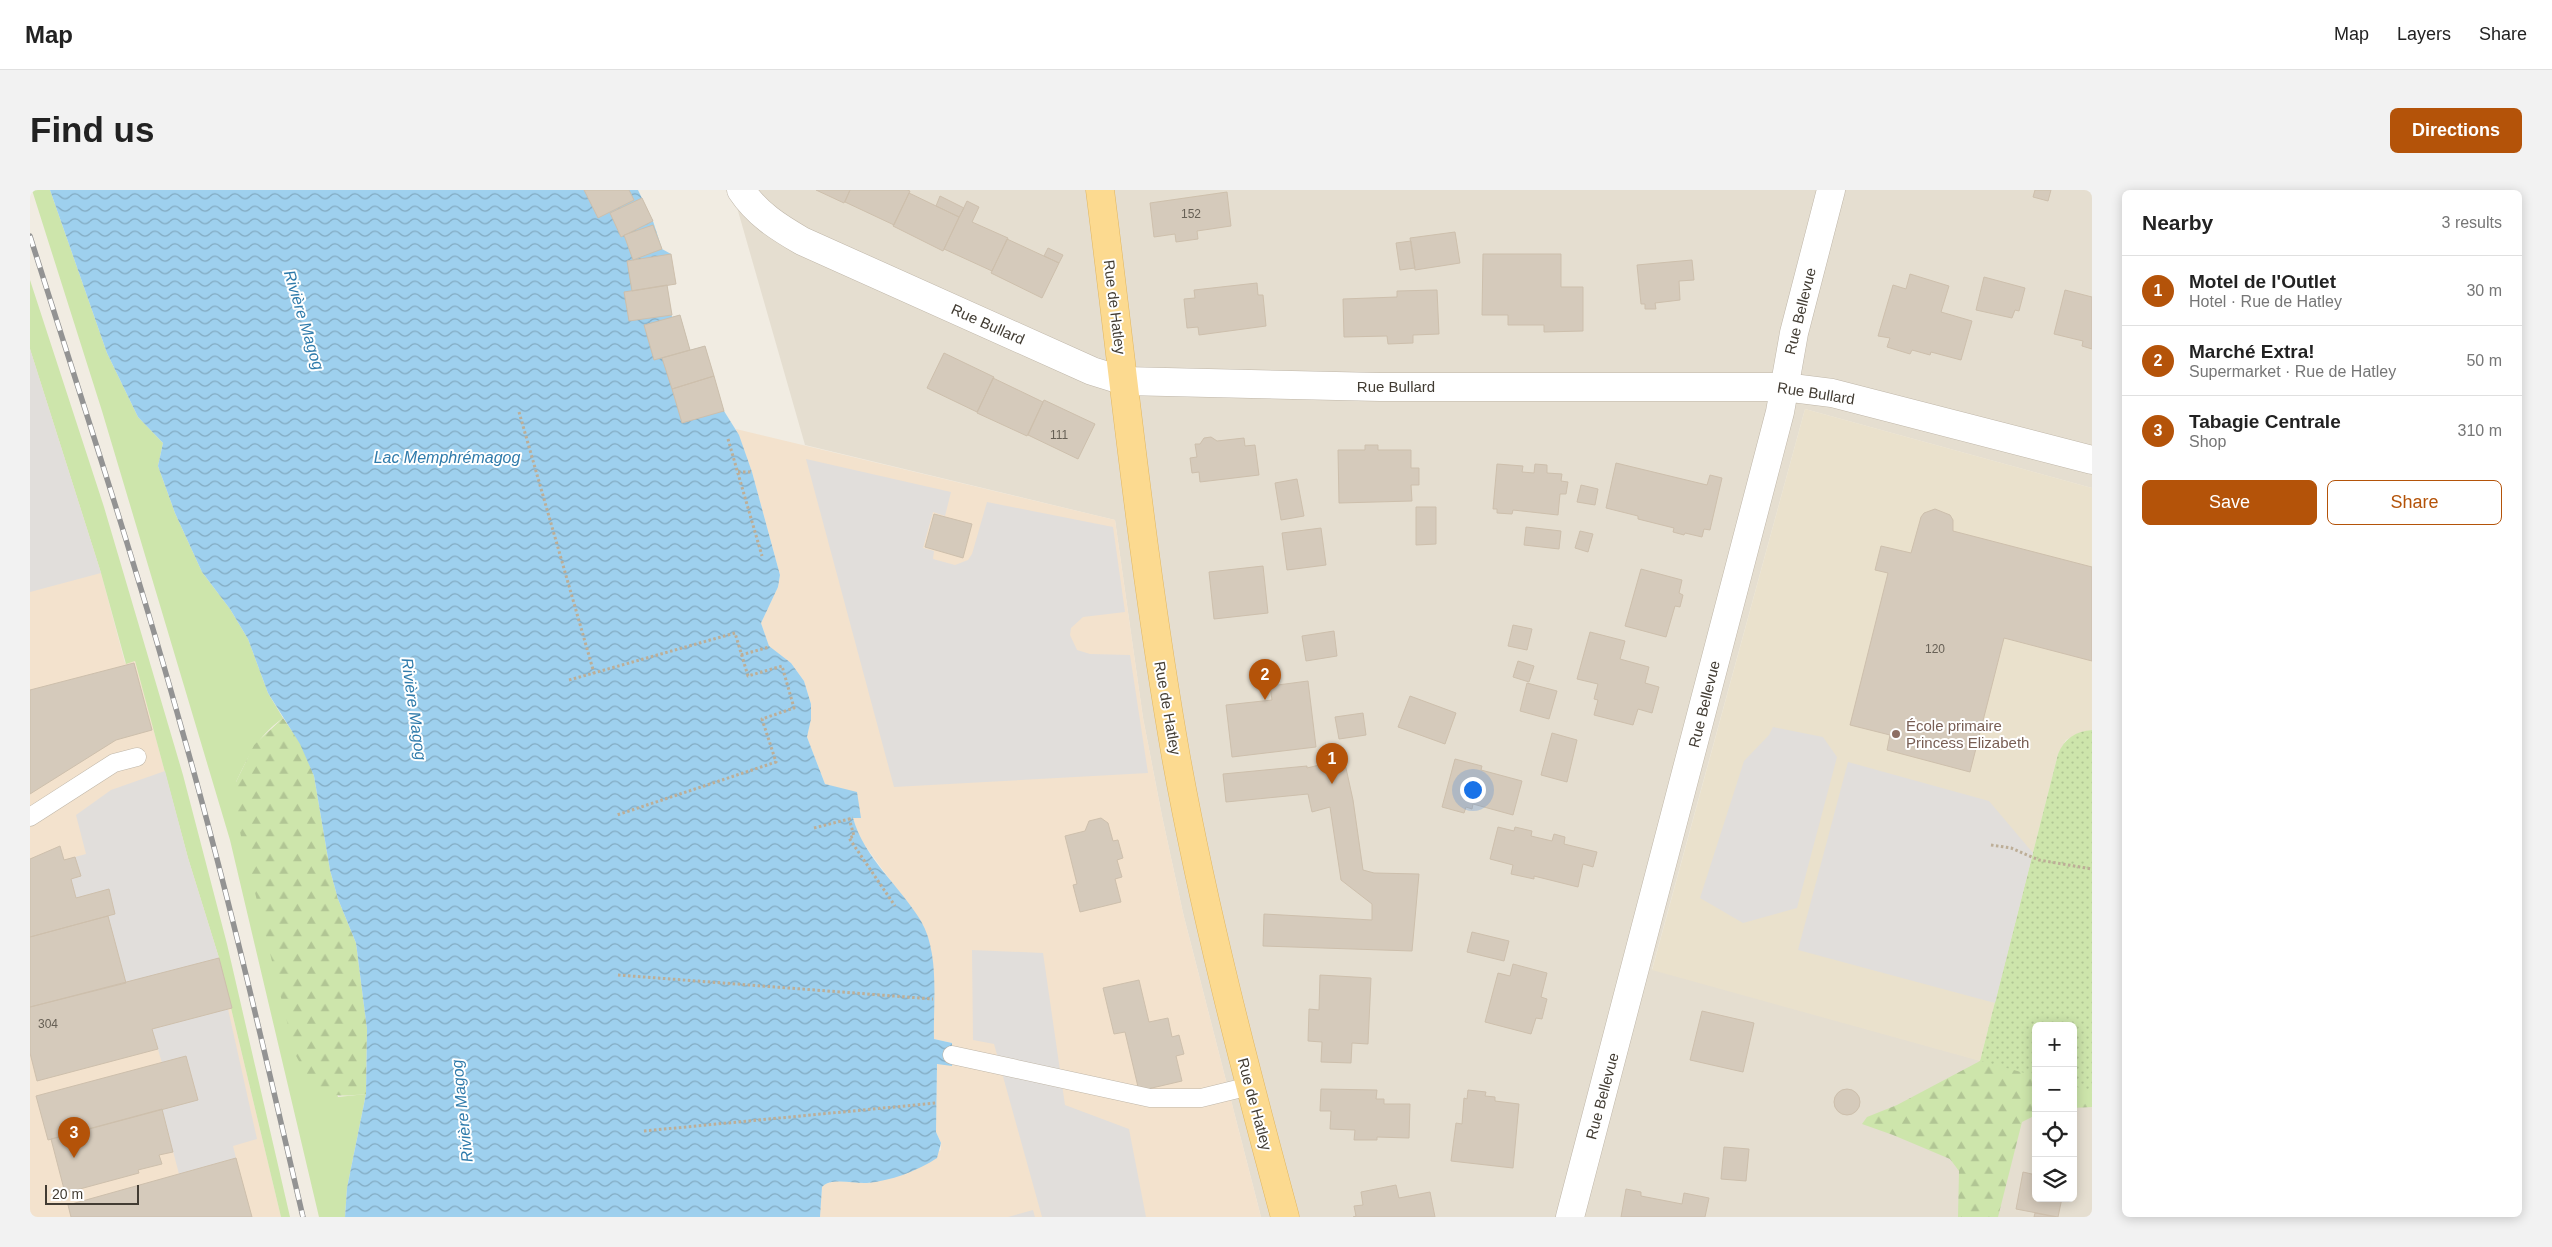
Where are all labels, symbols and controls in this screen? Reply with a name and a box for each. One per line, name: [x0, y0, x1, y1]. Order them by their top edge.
text: Map: [25, 21, 73, 48]
text: Map: [2334, 24, 2369, 44]
text: Layers: [2397, 24, 2451, 44]
text: Share: [2479, 24, 2527, 44]
button: Directions: [2390, 108, 2522, 153]
text: Find us: [30, 110, 154, 149]
house number: 152: [1181, 207, 1201, 221]
text: Nearby: [2142, 211, 2213, 234]
text: 3 results: [2442, 214, 2502, 231]
street label: Rue de Hatley: [1101, 259, 1129, 356]
street label: Rue Bellevue: [1781, 266, 1819, 356]
water label: Rivière Magog: [281, 268, 327, 372]
text: Motel de l'Outlet: [2189, 271, 2336, 292]
text: 1: [2154, 282, 2162, 299]
text: 30 m: [2466, 282, 2502, 299]
text: Hotel · Rue de Hatley: [2189, 293, 2342, 310]
street label: Rue Bullard: [949, 300, 1027, 348]
text: Marché Extra!: [2189, 341, 2315, 362]
text: 2: [2154, 352, 2162, 369]
text: 50 m: [2466, 352, 2502, 369]
text: Supermarket · Rue de Hatley: [2189, 363, 2396, 380]
street label: Rue Bullard: [1357, 378, 1435, 395]
street label: Rue Bullard: [1776, 378, 1856, 408]
text: Tabagie Centrale: [2189, 411, 2341, 432]
text: 3: [2154, 422, 2162, 439]
text: 310 m: [2458, 422, 2502, 439]
house number: 111: [1050, 428, 1068, 442]
text: Shop: [2189, 433, 2226, 450]
water label: Lac Memphrémagog: [374, 449, 520, 466]
button: Save: [2142, 480, 2317, 525]
button: Share: [2327, 480, 2502, 525]
house number: 120: [1925, 642, 1945, 656]
water label: Rivière Magog: [398, 657, 430, 761]
pin: 2: [1249, 659, 1281, 700]
street label: Rue Bellevue: [1685, 659, 1723, 749]
street label: Rue de Hatley: [1151, 660, 1185, 757]
place label: École primaire Princess Elizabeth: [1906, 717, 2029, 751]
marker: École primaire Princess Elizabeth: [1890, 728, 1902, 740]
pin: 1: [1316, 743, 1348, 784]
your location: [1460, 777, 1486, 803]
house number: 304: [38, 1017, 58, 1031]
map controls: [2032, 1022, 2077, 1202]
button: +: [2032, 1022, 2077, 1067]
street label: Rue Bellevue: [1582, 1051, 1622, 1141]
street label: Rue de Hatley: [1234, 1056, 1276, 1153]
water label: Rivière Magog: [448, 1059, 476, 1163]
button: −: [2032, 1067, 2077, 1112]
button: locate: [2032, 1112, 2077, 1157]
pin: 3: [58, 1117, 90, 1158]
button: layers: [2032, 1157, 2077, 1202]
scale bar: [45, 1182, 139, 1205]
text: 20 m: [52, 1186, 83, 1202]

